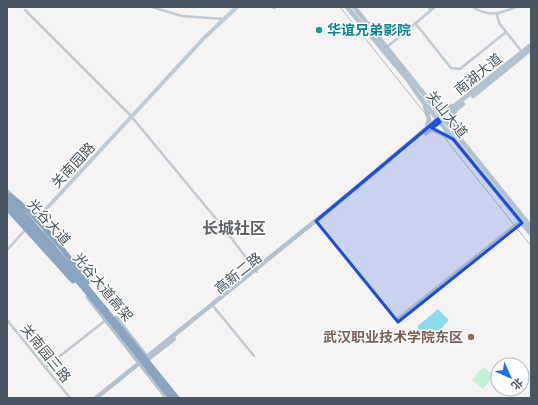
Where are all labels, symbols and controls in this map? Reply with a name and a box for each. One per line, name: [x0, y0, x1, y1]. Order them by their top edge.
place label: 华谊兄弟影院: [327, 22, 411, 38]
marker: 华谊兄弟影院: [314, 25, 324, 35]
street label: 南湖大道: [451, 50, 505, 98]
street label: 关山大道: [423, 87, 471, 141]
street label: 关南园路: [48, 139, 98, 191]
street label: 光谷大道: [24, 196, 74, 248]
district label: 长城社区: [202, 219, 266, 238]
street label: 高新二路: [211, 249, 265, 297]
street label: 光谷大道高架: [70, 250, 136, 324]
street label: 关南园三路: [18, 321, 74, 385]
place label: 武汉职业技术学院东区: [323, 329, 463, 345]
marker: 武汉职业技术学院东区: [466, 332, 476, 342]
north arrow: [490, 357, 530, 397]
text: 北: [508, 375, 525, 392]

